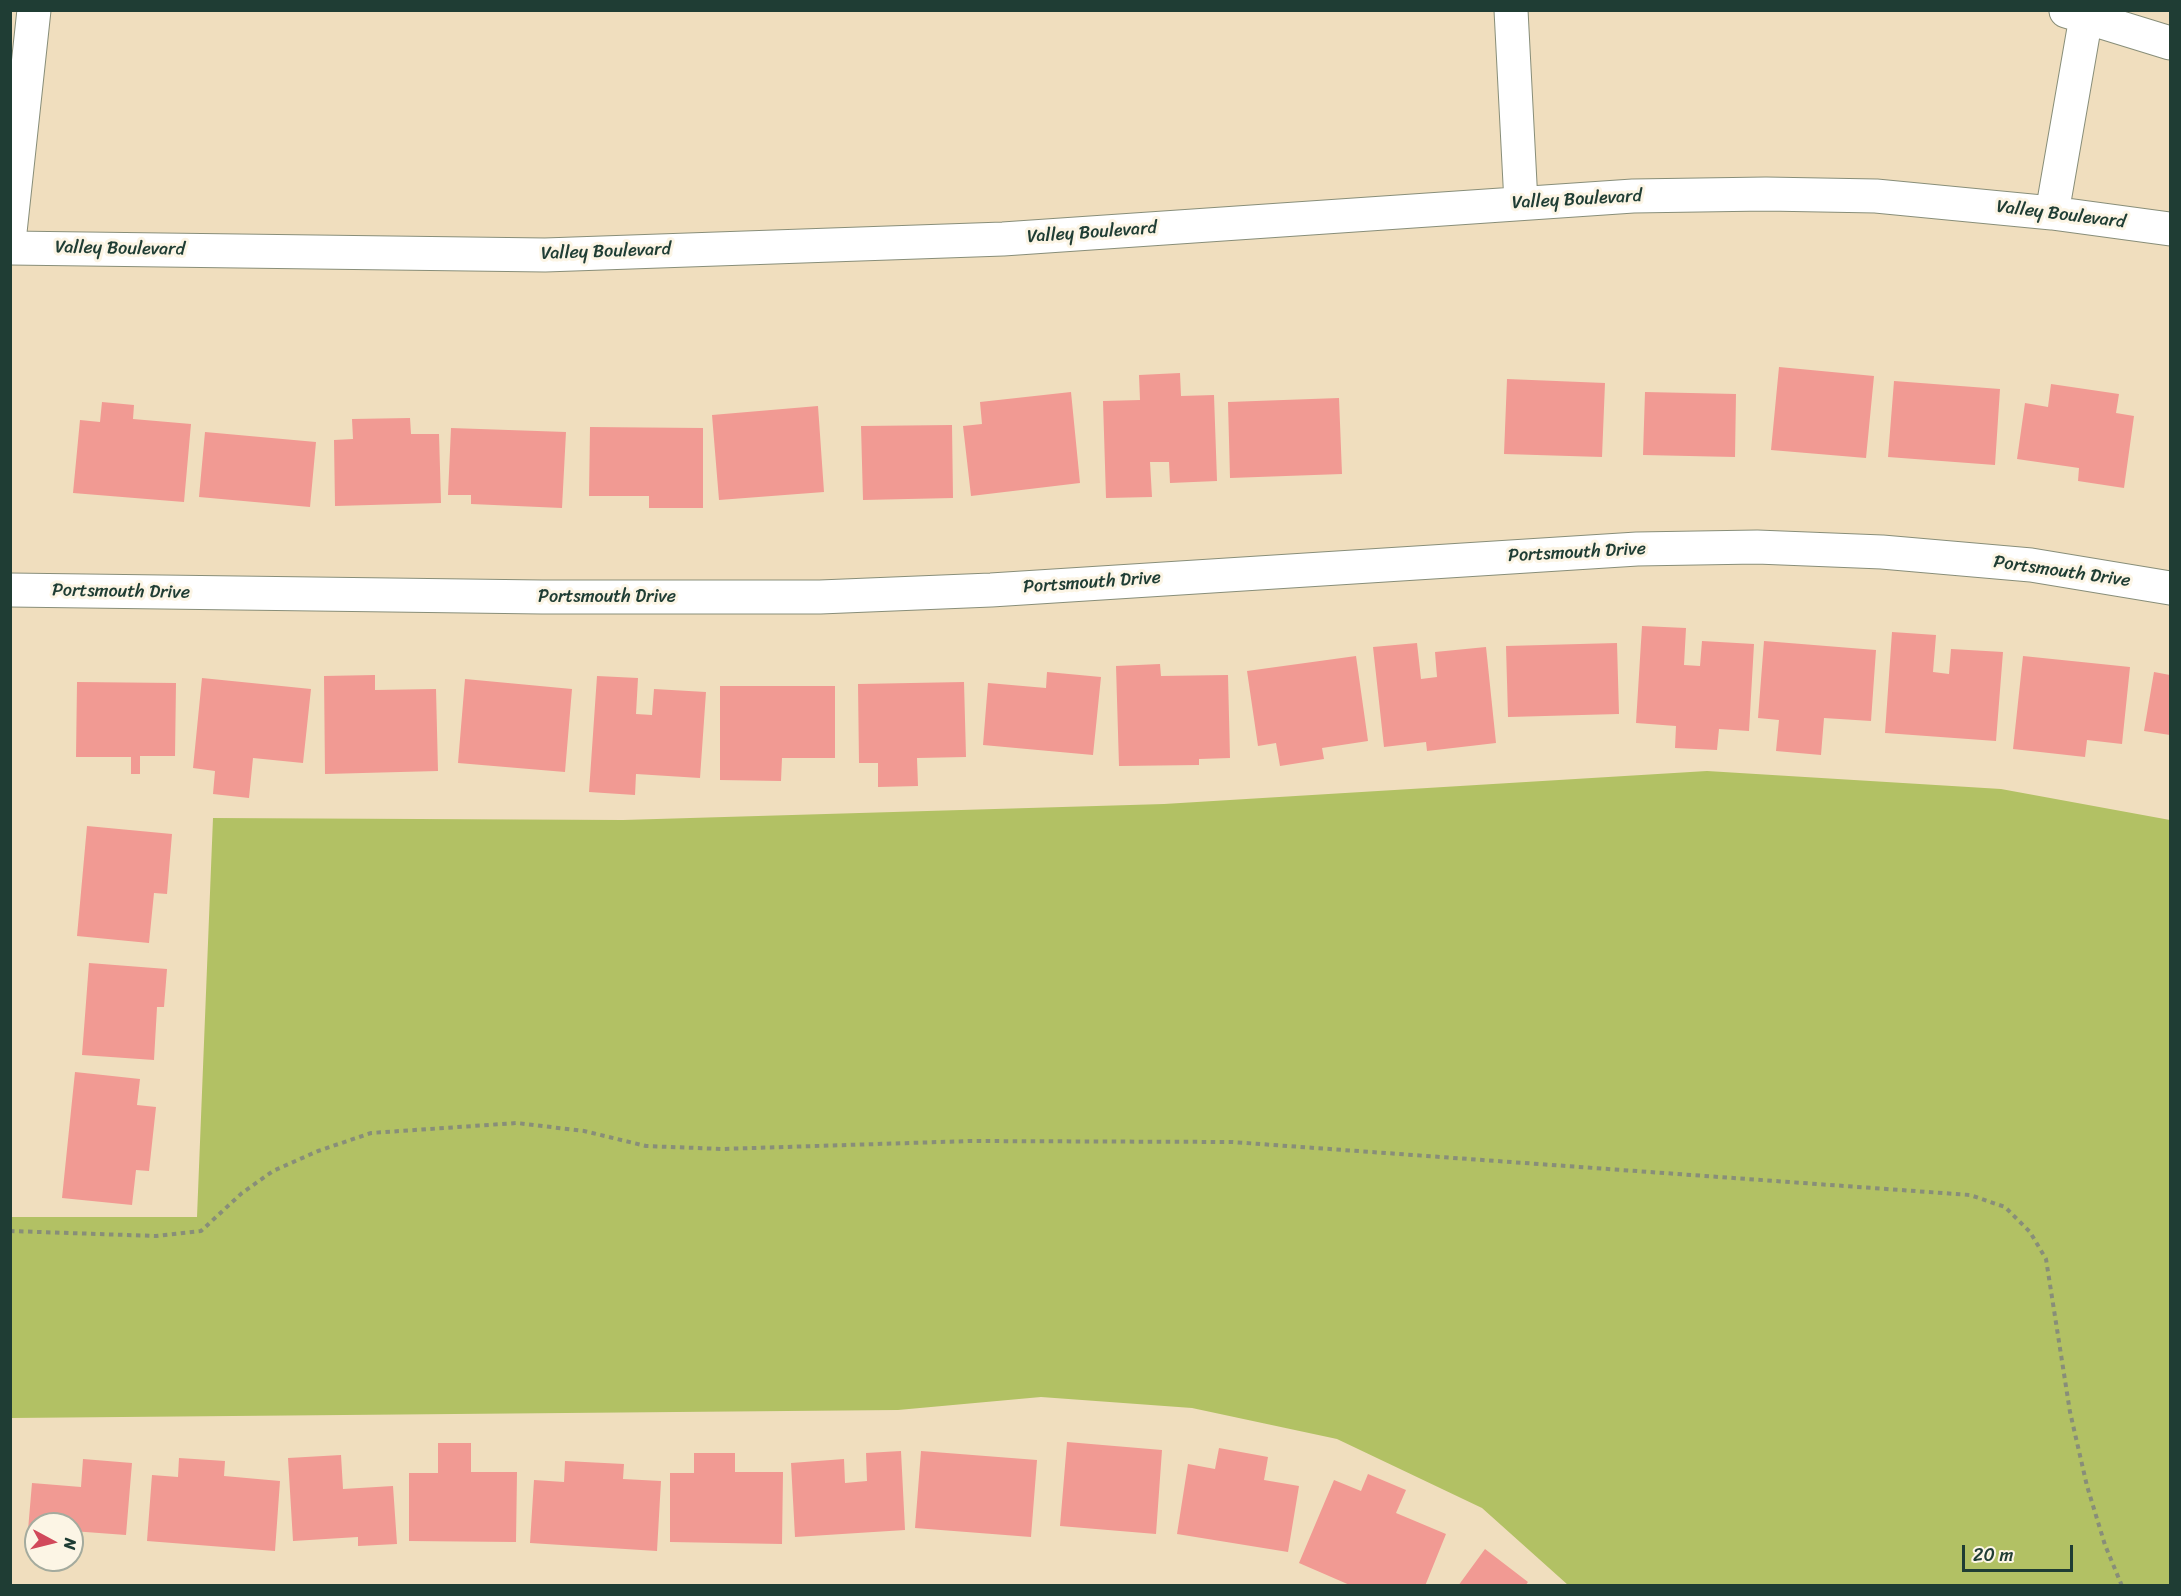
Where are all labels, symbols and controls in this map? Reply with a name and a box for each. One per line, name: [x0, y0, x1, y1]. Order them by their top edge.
street label: Valley Boulevard: [1511, 186, 1643, 214]
street label: Valley Boulevard: [1995, 196, 2127, 234]
street label: Valley Boulevard: [1026, 218, 1158, 248]
street label: Valley Boulevard: [55, 237, 185, 261]
street label: Valley Boulevard: [541, 239, 671, 265]
street label: Portsmouth Drive: [1508, 539, 1646, 567]
street label: Portsmouth Drive: [1992, 552, 2132, 592]
street label: Portsmouth Drive: [1022, 567, 1162, 599]
street label: Portsmouth Drive: [52, 580, 190, 604]
street label: Portsmouth Drive: [538, 586, 676, 608]
north arrow: [24, 1512, 84, 1572]
scale bar: [1965, 1533, 2076, 1571]
text: N: [55, 1537, 85, 1551]
text: 20 m: [1973, 1539, 2013, 1571]

